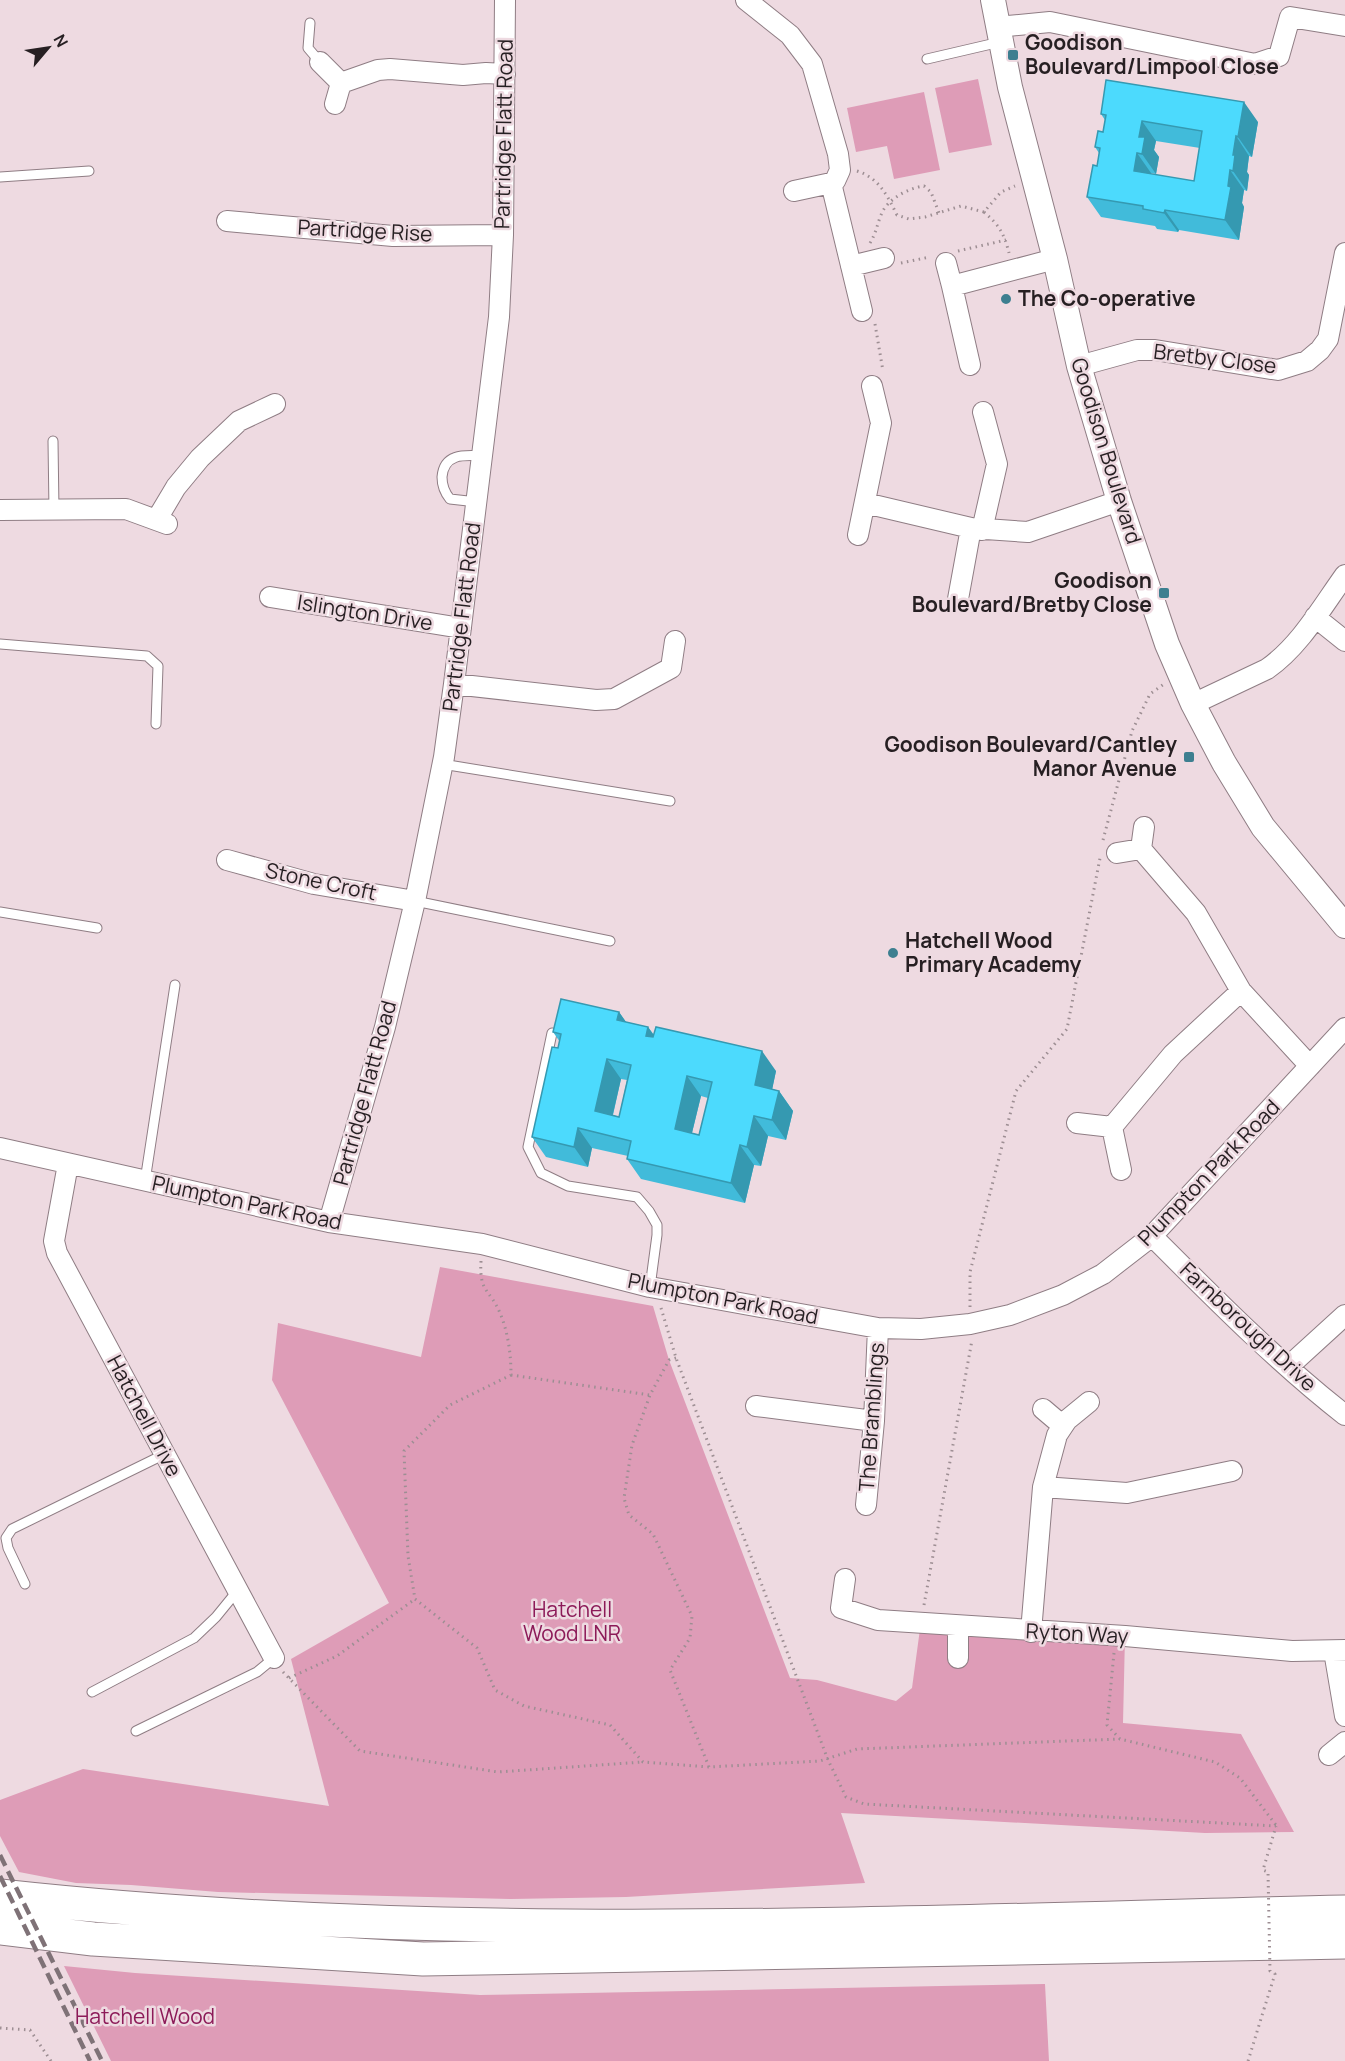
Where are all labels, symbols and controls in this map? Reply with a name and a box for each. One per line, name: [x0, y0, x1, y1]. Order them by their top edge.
north arrow: [18, 18, 78, 78]
place label: Goodison Boulevard/Limpool Close: [1025, 28, 1279, 80]
text: N: [49, 30, 74, 51]
street label: Partridge Flatt Road: [487, 39, 519, 229]
marker: Goodison Boulevard/Limpool Close: [1006, 48, 1020, 62]
street label: Partridge Rise: [297, 212, 433, 248]
place label: The Co-operative: [1018, 284, 1196, 312]
marker: The Co-operative: [999, 292, 1013, 306]
street label: Bretby Close: [1152, 337, 1278, 379]
street label: Goodison Boulevard: [1065, 354, 1149, 547]
street label: Partridge Flatt Road: [436, 521, 487, 713]
place label: Goodison Boulevard/Bretby Close: [912, 566, 1152, 618]
marker: Goodison Boulevard/Bretby Close: [1157, 586, 1171, 600]
street label: Islington Drive: [295, 587, 435, 637]
place label: Goodison Boulevard/Cantley Manor Avenue: [884, 730, 1177, 782]
marker: Goodison Boulevard/Cantley Manor Avenue: [1182, 750, 1196, 764]
street label: Stone Croft: [263, 856, 379, 906]
place label: Hatchell Wood Primary Academy: [905, 926, 1081, 978]
marker: Hatchell Wood Primary Academy: [886, 946, 900, 960]
street label: Partridge Flatt Road: [326, 997, 402, 1188]
street label: Plumpton Park Road: [1131, 1093, 1285, 1252]
street label: Plumpton Park Road: [150, 1168, 345, 1236]
street label: Farnborough Drive: [1174, 1256, 1323, 1397]
street label: Plumpton Park Road: [626, 1266, 821, 1330]
street label: The Bramblings: [852, 1342, 890, 1492]
street label: Hatchell Drive: [101, 1350, 189, 1481]
park label: Hatchell Wood LNR: [523, 1595, 621, 1647]
street label: Ryton Way: [1025, 1616, 1129, 1650]
park label: Hatchell Wood: [75, 2002, 215, 2030]

